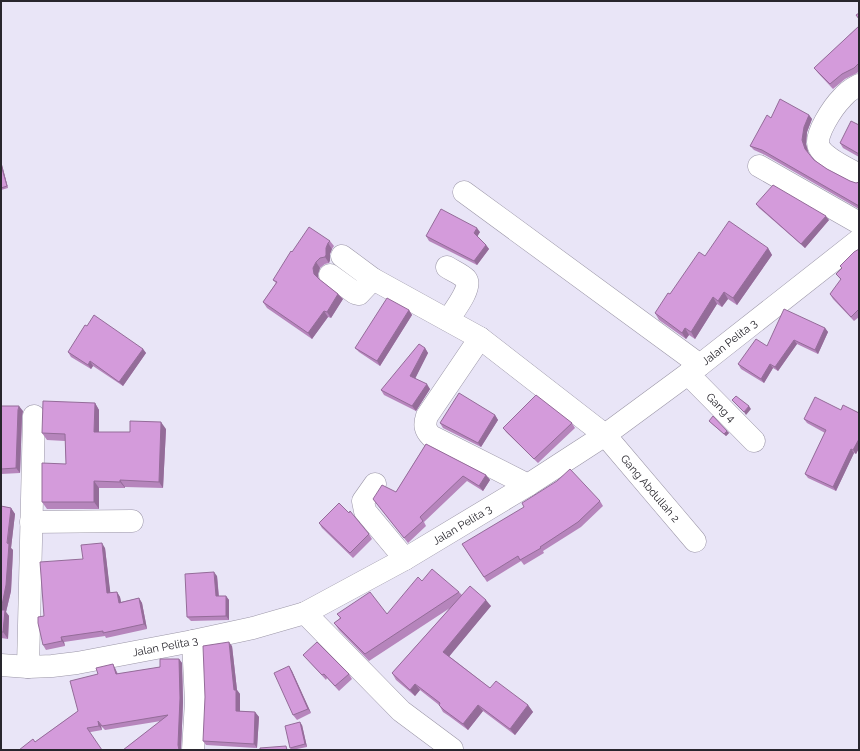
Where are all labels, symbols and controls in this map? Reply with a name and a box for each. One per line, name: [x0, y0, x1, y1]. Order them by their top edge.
street label: Jalan Pelita 3: [699, 316, 759, 368]
street label: Gang 4: [704, 390, 738, 425]
street label: Gang Abdullah 2: [618, 452, 683, 525]
street label: Jalan Pelita 3: [430, 502, 494, 547]
street label: Jalan Pelita 3: [131, 634, 199, 659]

